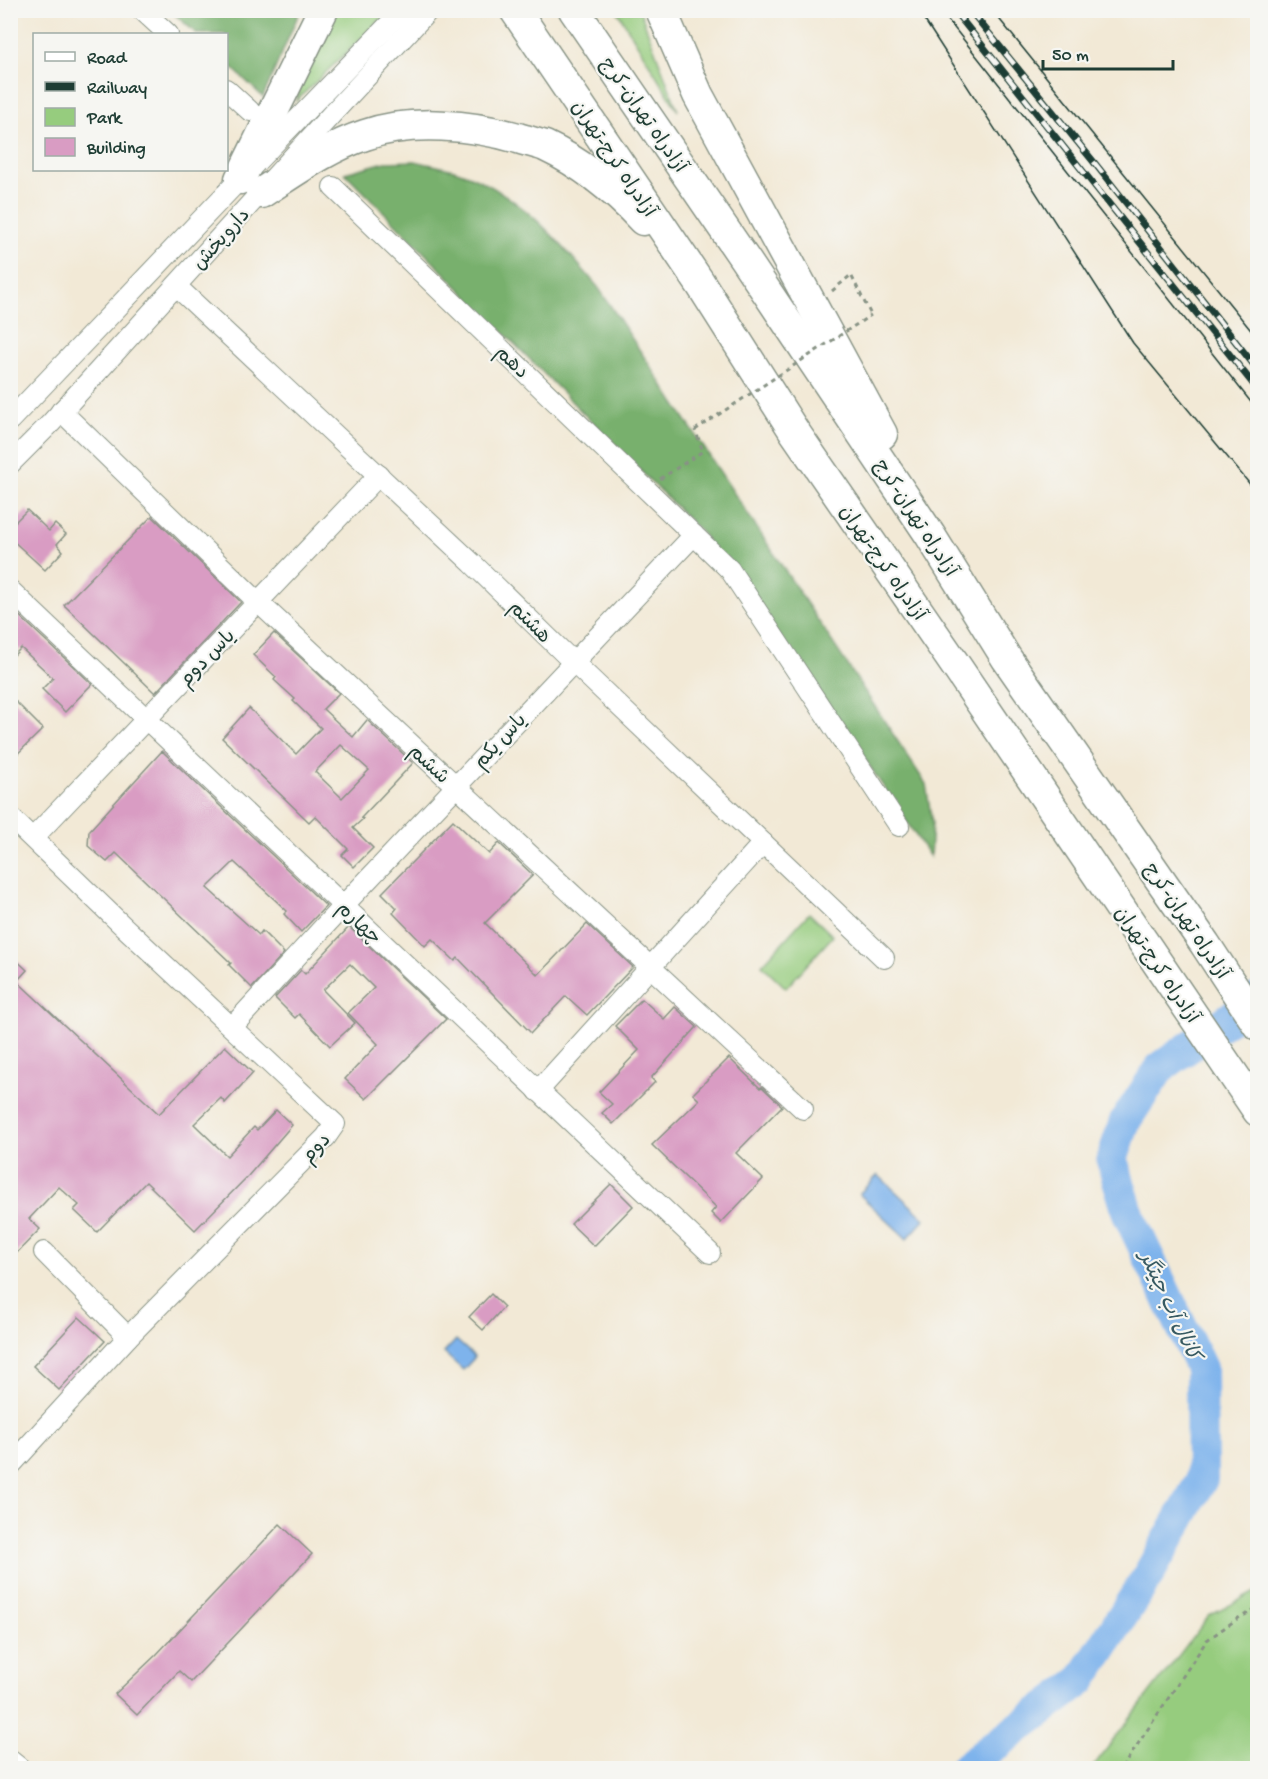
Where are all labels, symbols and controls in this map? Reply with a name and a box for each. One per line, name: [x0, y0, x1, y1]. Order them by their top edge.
legend: [33, 33, 228, 171]
scale bar: [1043, 33, 1174, 71]
text: 50 m: [1052, 46, 1089, 67]
text: Road: [87, 49, 128, 70]
street label: آزادراه تهران-کرج: [594, 52, 694, 179]
text: Railway: [87, 79, 147, 100]
street label: آزادراه کرج-تهران: [565, 96, 663, 223]
text: Park: [86, 109, 123, 130]
text: Building: [86, 139, 146, 160]
street label: داروپخش: [188, 204, 256, 276]
street label: دهم: [489, 342, 532, 385]
street label: آزادراه تهران-کرج: [867, 454, 964, 583]
street label: آزادراه کرج-تهران: [833, 500, 933, 627]
street label: هشتم: [503, 597, 555, 649]
street label: یاس دوم: [175, 625, 242, 694]
street label: یاس یکم: [470, 709, 533, 775]
street label: ششم: [402, 741, 453, 790]
street label: آزادراه تهران-کرج: [1138, 858, 1236, 985]
street label: چهارم: [330, 897, 385, 951]
street label: آزادراه کرج-تهران: [1108, 902, 1206, 1029]
street label: دوم: [298, 1130, 338, 1170]
water label: کانال آب چیتگر: [1130, 1244, 1208, 1369]

